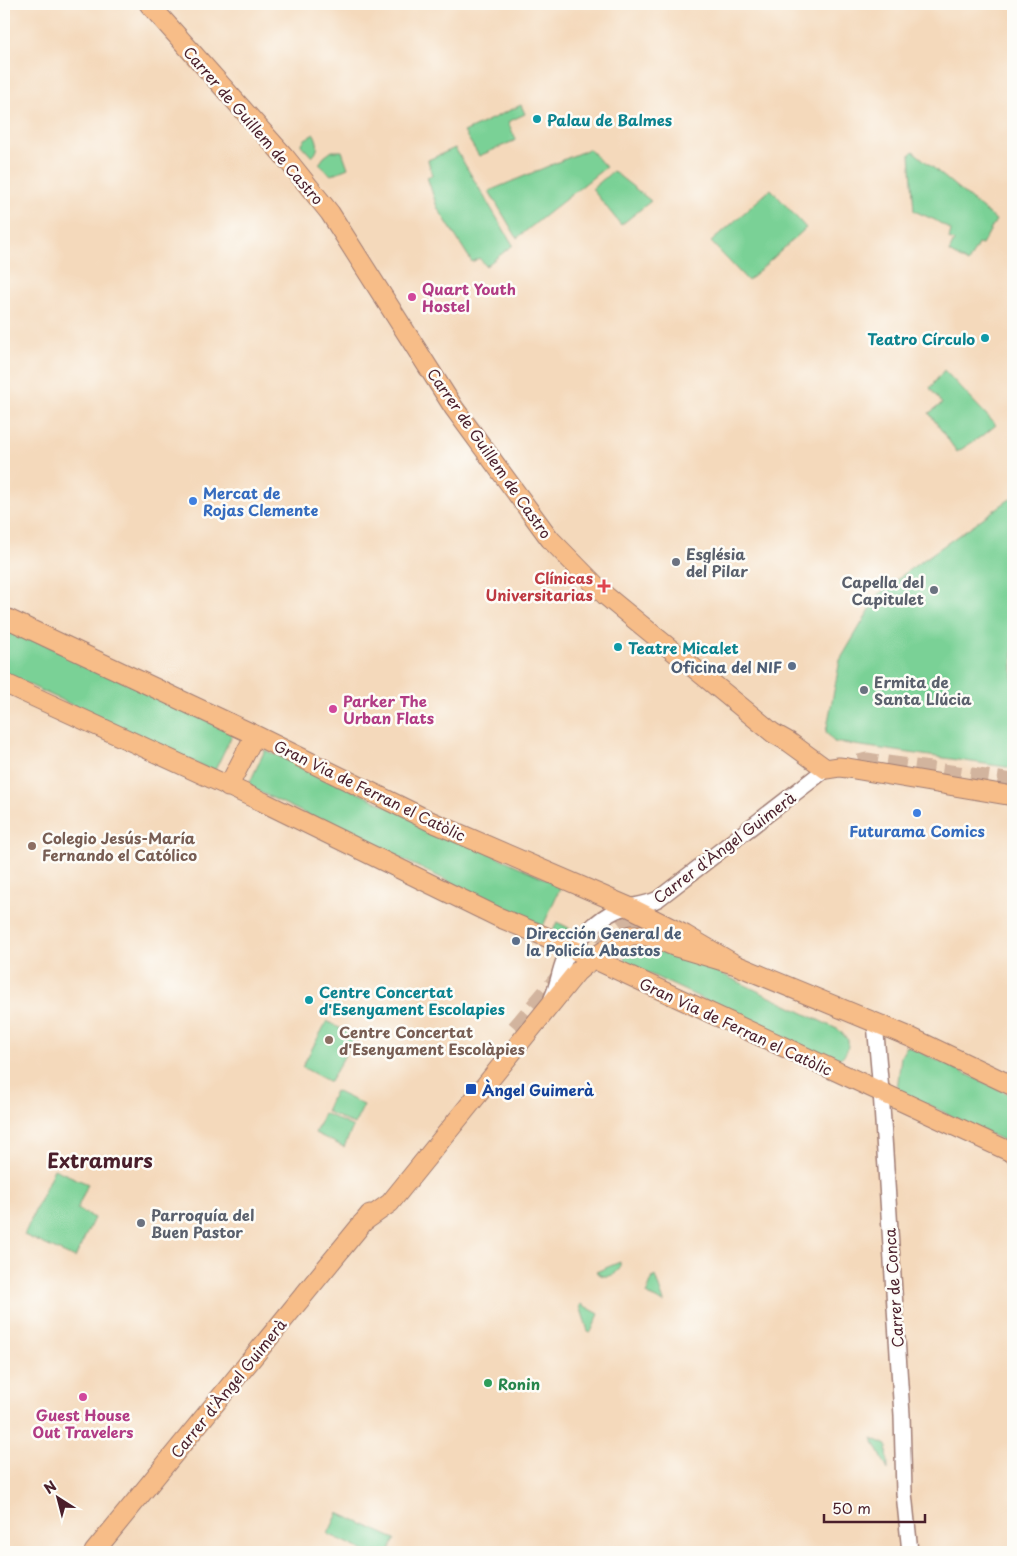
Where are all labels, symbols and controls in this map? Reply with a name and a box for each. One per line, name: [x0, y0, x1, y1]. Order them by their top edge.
street label: Carrer de Guillem de Castro: [179, 41, 329, 209]
place label: Palau de Balmes: [547, 108, 672, 131]
marker: Palau de Balmes: [531, 113, 543, 125]
place label: Quart Youth Hostel: [422, 277, 516, 317]
marker: Quart Youth Hostel: [406, 291, 418, 303]
place label: Teatro Círculo: [867, 327, 975, 350]
marker: Teatro Círculo: [979, 332, 991, 344]
street label: Carrer de Guillem de Castro: [422, 363, 558, 543]
place label: Mercat de Rojas Clemente: [203, 481, 318, 521]
marker: Mercat de Rojas Clemente: [187, 495, 199, 507]
place label: Església del Pilar: [686, 542, 748, 582]
marker: Església del Pilar: [670, 556, 682, 568]
place label: Clínicas Universitarias: [485, 566, 593, 606]
place label: Capella del Capitulet: [841, 570, 924, 610]
marker: Clínicas Universitarias: [597, 579, 611, 593]
marker: Capella del Capitulet: [928, 584, 940, 596]
place label: Teatre Micalet: [628, 636, 739, 659]
marker: Teatre Micalet: [612, 641, 624, 653]
place label: Oficina del NIF: [671, 655, 782, 678]
marker: Oficina del NIF: [786, 660, 798, 672]
place label: Ermita de Santa Llúcia: [874, 670, 972, 710]
marker: Ermita de Santa Llúcia: [858, 684, 870, 696]
place label: Parker The Urban Flats: [343, 689, 434, 729]
marker: Parker The Urban Flats: [327, 703, 339, 715]
street label: Gran Via de Ferran el Catòlic: [270, 734, 470, 847]
street label: Carrer d'Àngel Guimerà: [648, 785, 801, 908]
marker: Futurama Comics: [911, 807, 923, 819]
place label: Futurama Comics: [849, 819, 985, 842]
place label: Colegio Jesús-María Fernando el Católico: [42, 826, 197, 866]
marker: Colegio Jesús-María Fernando el Católico: [26, 840, 38, 852]
place label: Dirección General de la Policía Abastos: [526, 921, 682, 961]
marker: Dirección General de la Policía Abastos: [510, 935, 522, 947]
street label: Gran Via de Ferran el Catòlic: [636, 971, 836, 1081]
place label: Centre Concertat d'Esenyament Escolapies: [319, 980, 505, 1020]
marker: Centre Concertat d'Esenyament Escolapies: [303, 994, 315, 1006]
place label: Centre Concertat d'Esenyament Escolàpies: [339, 1020, 525, 1060]
marker: Centre Concertat d'Esenyament Escolàpies: [323, 1034, 335, 1046]
place label: Àngel Guimerà: [482, 1078, 595, 1101]
marker: Àngel Guimerà: [464, 1082, 478, 1096]
district label: Extramurs: [47, 1145, 153, 1175]
place label: Parroquía del Buen Pastor: [151, 1203, 254, 1243]
marker: Parroquía del Buen Pastor: [135, 1217, 147, 1229]
street label: Carrer de Conca: [877, 1227, 909, 1348]
street label: Carrer d'Àngel Guimerà: [164, 1313, 292, 1463]
place label: Ronin: [498, 1372, 540, 1395]
marker: Ronin: [482, 1377, 494, 1389]
marker: Guest House Out Travelers: [77, 1391, 89, 1403]
place label: Guest House Out Travelers: [33, 1403, 133, 1443]
north arrow: [32, 1474, 82, 1524]
text: N: [39, 1475, 61, 1499]
scale bar: [824, 1491, 926, 1523]
text: 50 m: [832, 1496, 871, 1519]

